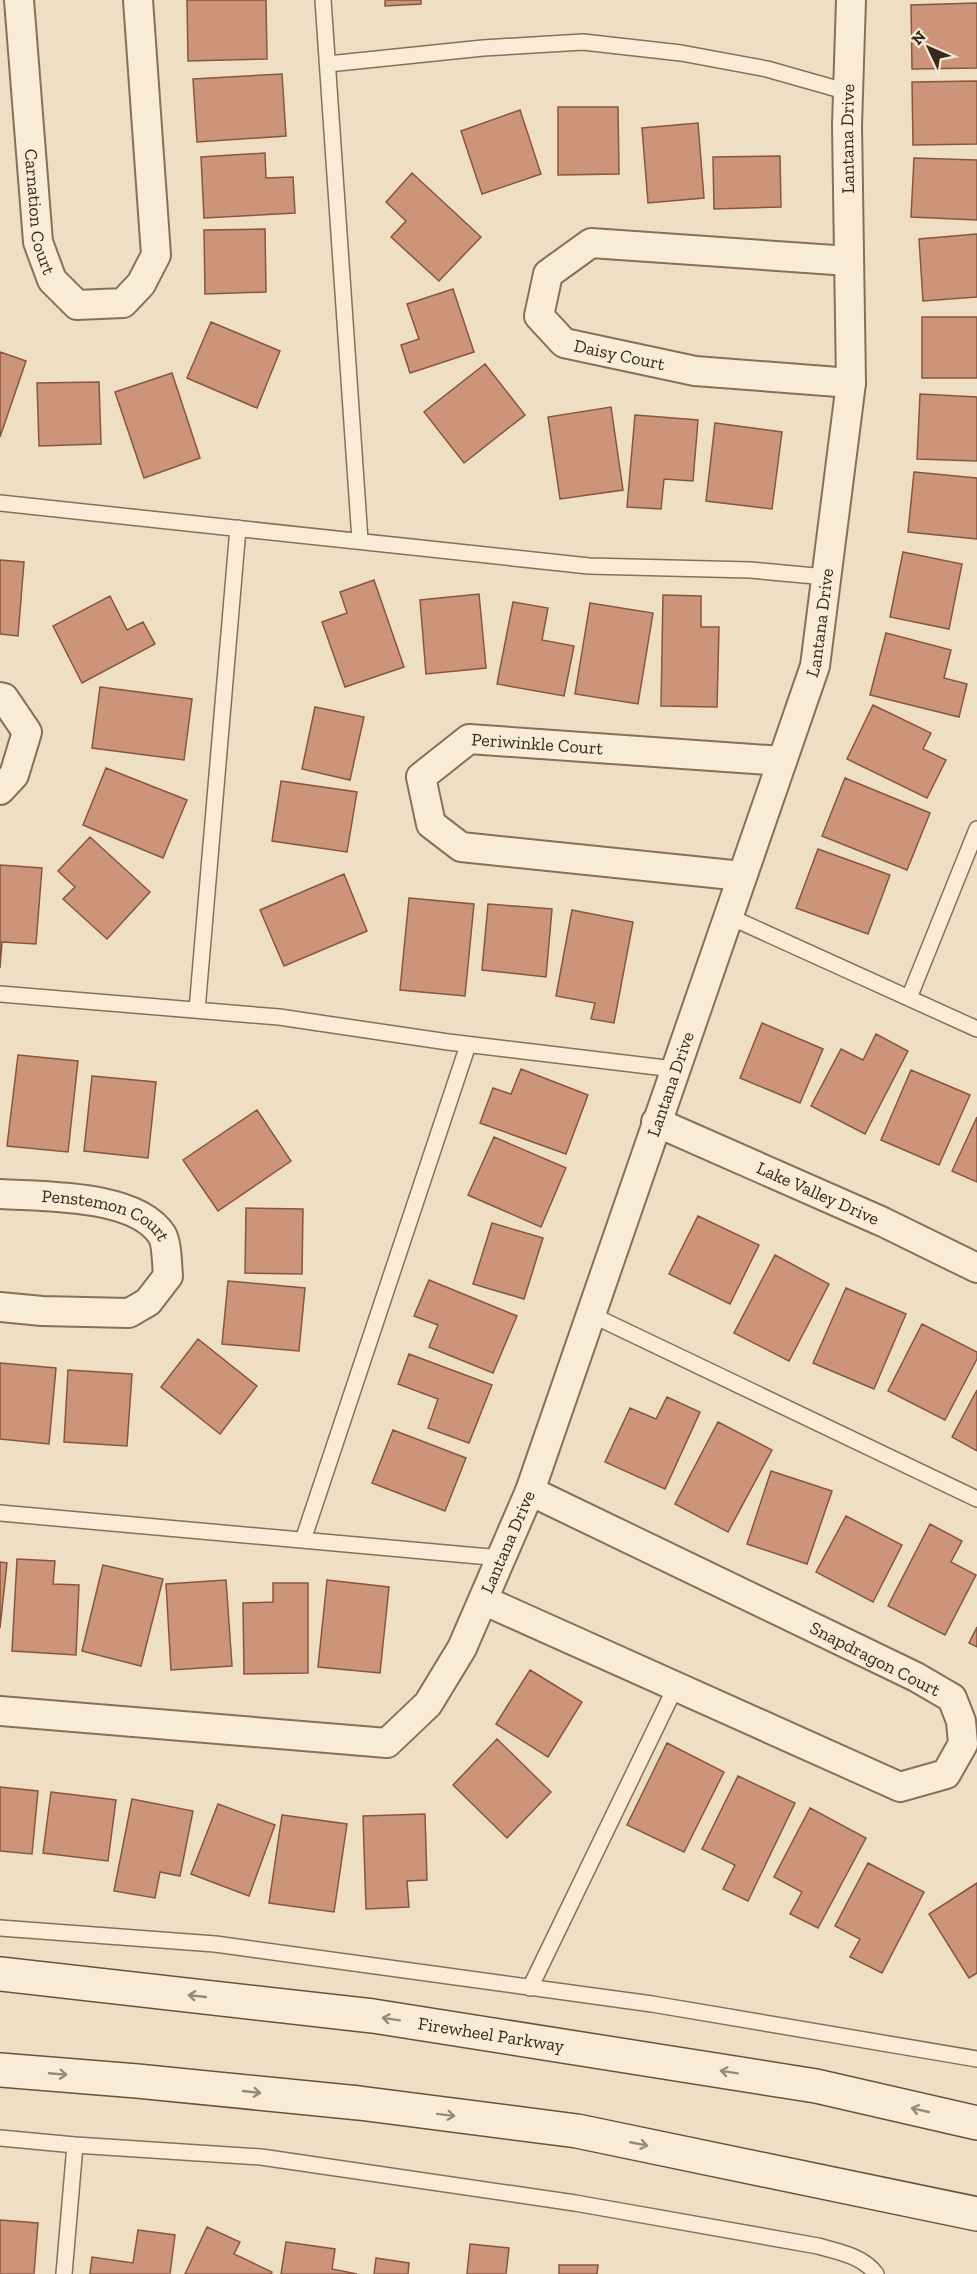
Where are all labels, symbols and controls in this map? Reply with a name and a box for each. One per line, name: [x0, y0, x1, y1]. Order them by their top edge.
north arrow: [899, 18, 959, 78]
text: N: [908, 27, 930, 49]
street label: Lantana Drive: [836, 83, 859, 194]
street label: Carnation Court: [20, 148, 60, 278]
street label: Daisy Court: [572, 334, 667, 375]
street label: Lantana Drive: [801, 567, 838, 680]
street label: Periwinkle Court: [471, 728, 604, 759]
street label: Lantana Drive: [642, 1029, 699, 1140]
street label: Lake Valley Drive: [753, 1157, 883, 1230]
street label: Penstemon Court: [41, 1185, 175, 1245]
street label: Lantana Drive: [476, 1487, 540, 1597]
street label: Snapdragon Court: [806, 1617, 944, 1701]
one-way arrow: [188, 1990, 208, 2001]
street label: Firewheel Parkway: [417, 2012, 567, 2057]
one-way arrow: [382, 2013, 401, 2024]
one-way arrow: [719, 2067, 739, 2078]
one-way arrow: [48, 2069, 68, 2080]
one-way arrow: [242, 2087, 262, 2098]
one-way arrow: [911, 2104, 930, 2115]
one-way arrow: [436, 2109, 456, 2120]
one-way arrow: [629, 2139, 648, 2150]

